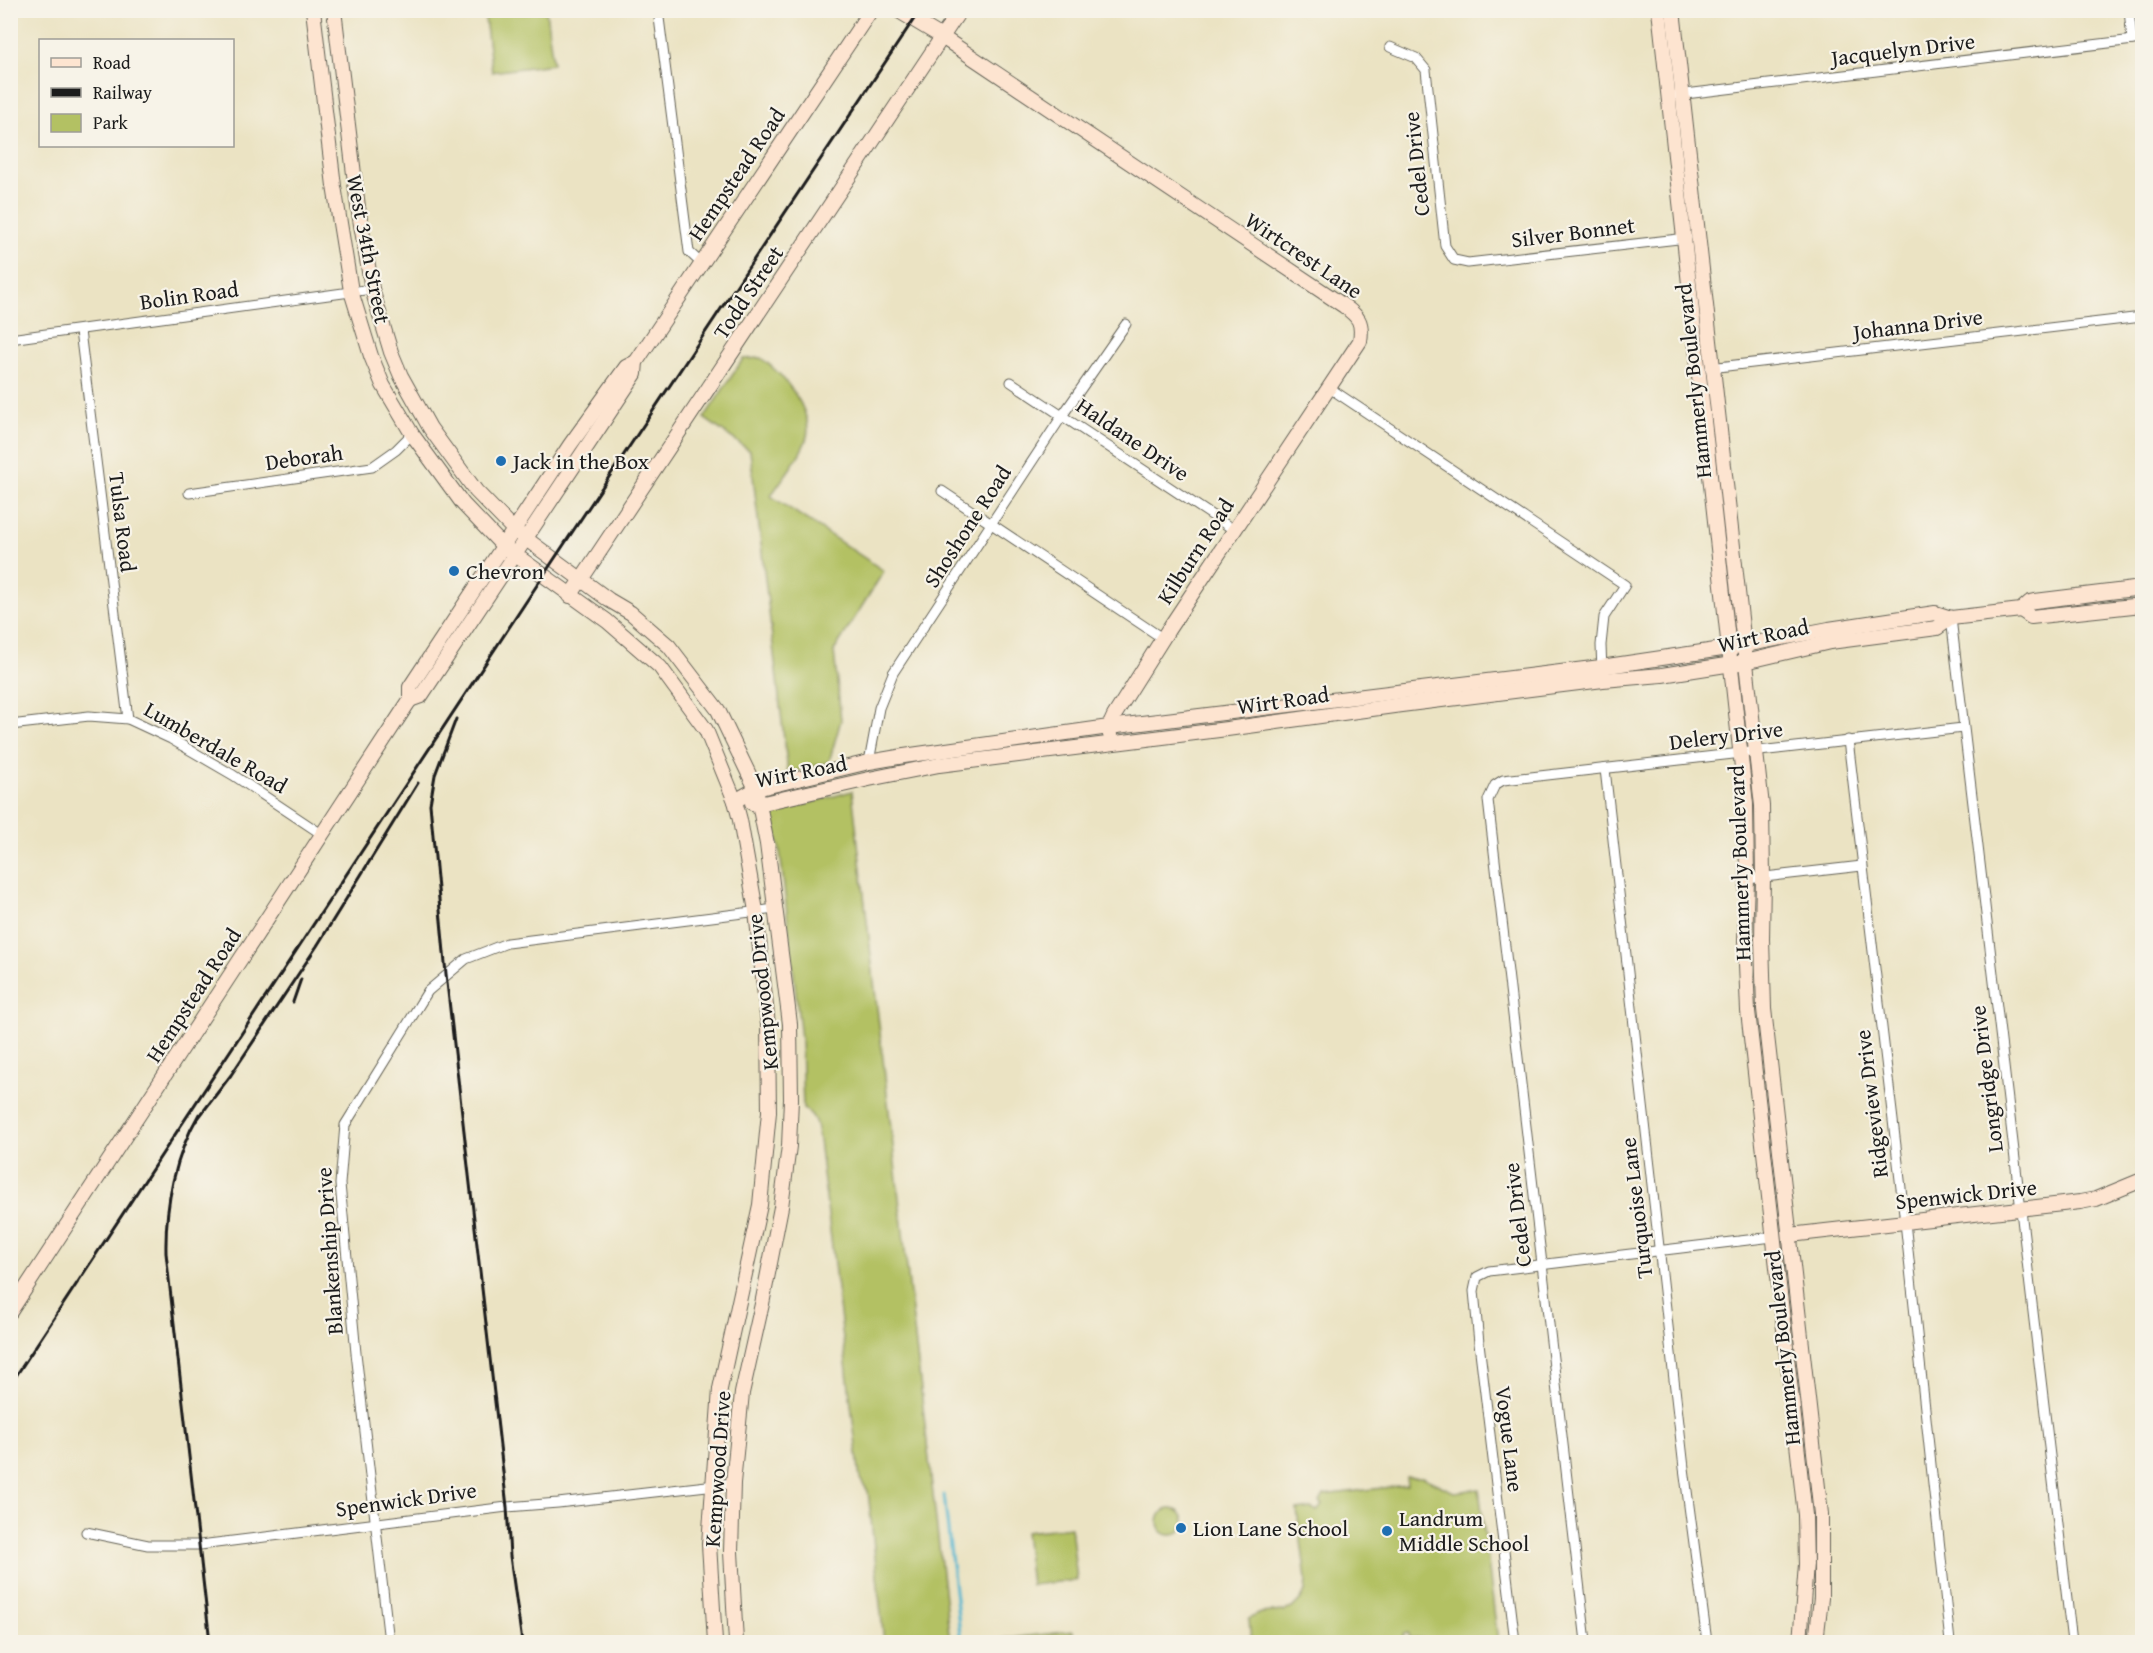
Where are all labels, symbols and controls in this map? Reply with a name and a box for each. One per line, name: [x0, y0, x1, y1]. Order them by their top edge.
street label: Jacquelyn Drive: [1826, 24, 1977, 74]
legend: [39, 39, 234, 147]
text: Road: [93, 49, 131, 76]
text: Railway: [93, 79, 152, 106]
street label: Hempstead Road: [680, 101, 793, 247]
text: Park: [93, 109, 129, 136]
street label: Cedel Drive: [1395, 110, 1437, 218]
street label: West 34th Street: [339, 172, 399, 327]
street label: Wirtcrest Lane: [1239, 204, 1369, 306]
street label: Silver Bonnet: [1509, 209, 1637, 255]
street label: Todd Street: [705, 239, 791, 345]
street label: Bolin Road: [138, 272, 241, 318]
street label: Hammerly Boulevard: [1667, 282, 1719, 480]
street label: Johanna Drive: [1848, 300, 1985, 348]
street label: Haldane Drive: [1070, 389, 1196, 489]
street label: Deborah: [263, 436, 345, 478]
place label: Jack in the Box: [510, 445, 650, 477]
marker: Jack in the Box: [494, 454, 508, 468]
street label: Shoshone Road: [915, 458, 1019, 593]
street label: Tulsa Road: [101, 470, 145, 574]
street label: Kilburn Road: [1149, 491, 1241, 610]
place label: Chevron: [466, 555, 545, 587]
marker: Chevron: [447, 564, 461, 578]
street label: Wirt Road: [1714, 610, 1812, 660]
street label: Wirt Road: [1235, 678, 1331, 722]
street label: Lumberdale Road: [138, 693, 294, 801]
street label: Delery Drive: [1667, 712, 1785, 758]
street label: Wirt Road: [753, 746, 850, 796]
street label: Hammerly Boulevard: [1720, 764, 1758, 961]
street label: Kempwood Drive: [738, 912, 786, 1072]
street label: Hempstead Road: [137, 921, 249, 1069]
street label: Longridge Drive: [1961, 1004, 2011, 1154]
street label: Ridgeview Drive: [1846, 1028, 1896, 1180]
street label: Turquoise Lane: [1611, 1136, 1661, 1280]
street label: Cedel Drive: [1495, 1161, 1539, 1269]
street label: Blankenship Drive: [307, 1166, 351, 1336]
street label: Spenwick Drive: [1894, 1171, 2038, 1217]
street label: Hammerly Boulevard: [1756, 1249, 1808, 1447]
street label: Vogue Lane: [1488, 1384, 1532, 1494]
street label: Kempwood Drive: [696, 1390, 738, 1548]
street label: Spenwick Drive: [334, 1473, 478, 1525]
place label: Landrum Middle School: [1399, 1502, 1529, 1559]
place label: Lion Lane School: [1193, 1512, 1348, 1544]
marker: Lion Lane School: [1174, 1521, 1188, 1535]
marker: Landrum Middle School: [1380, 1524, 1394, 1538]

